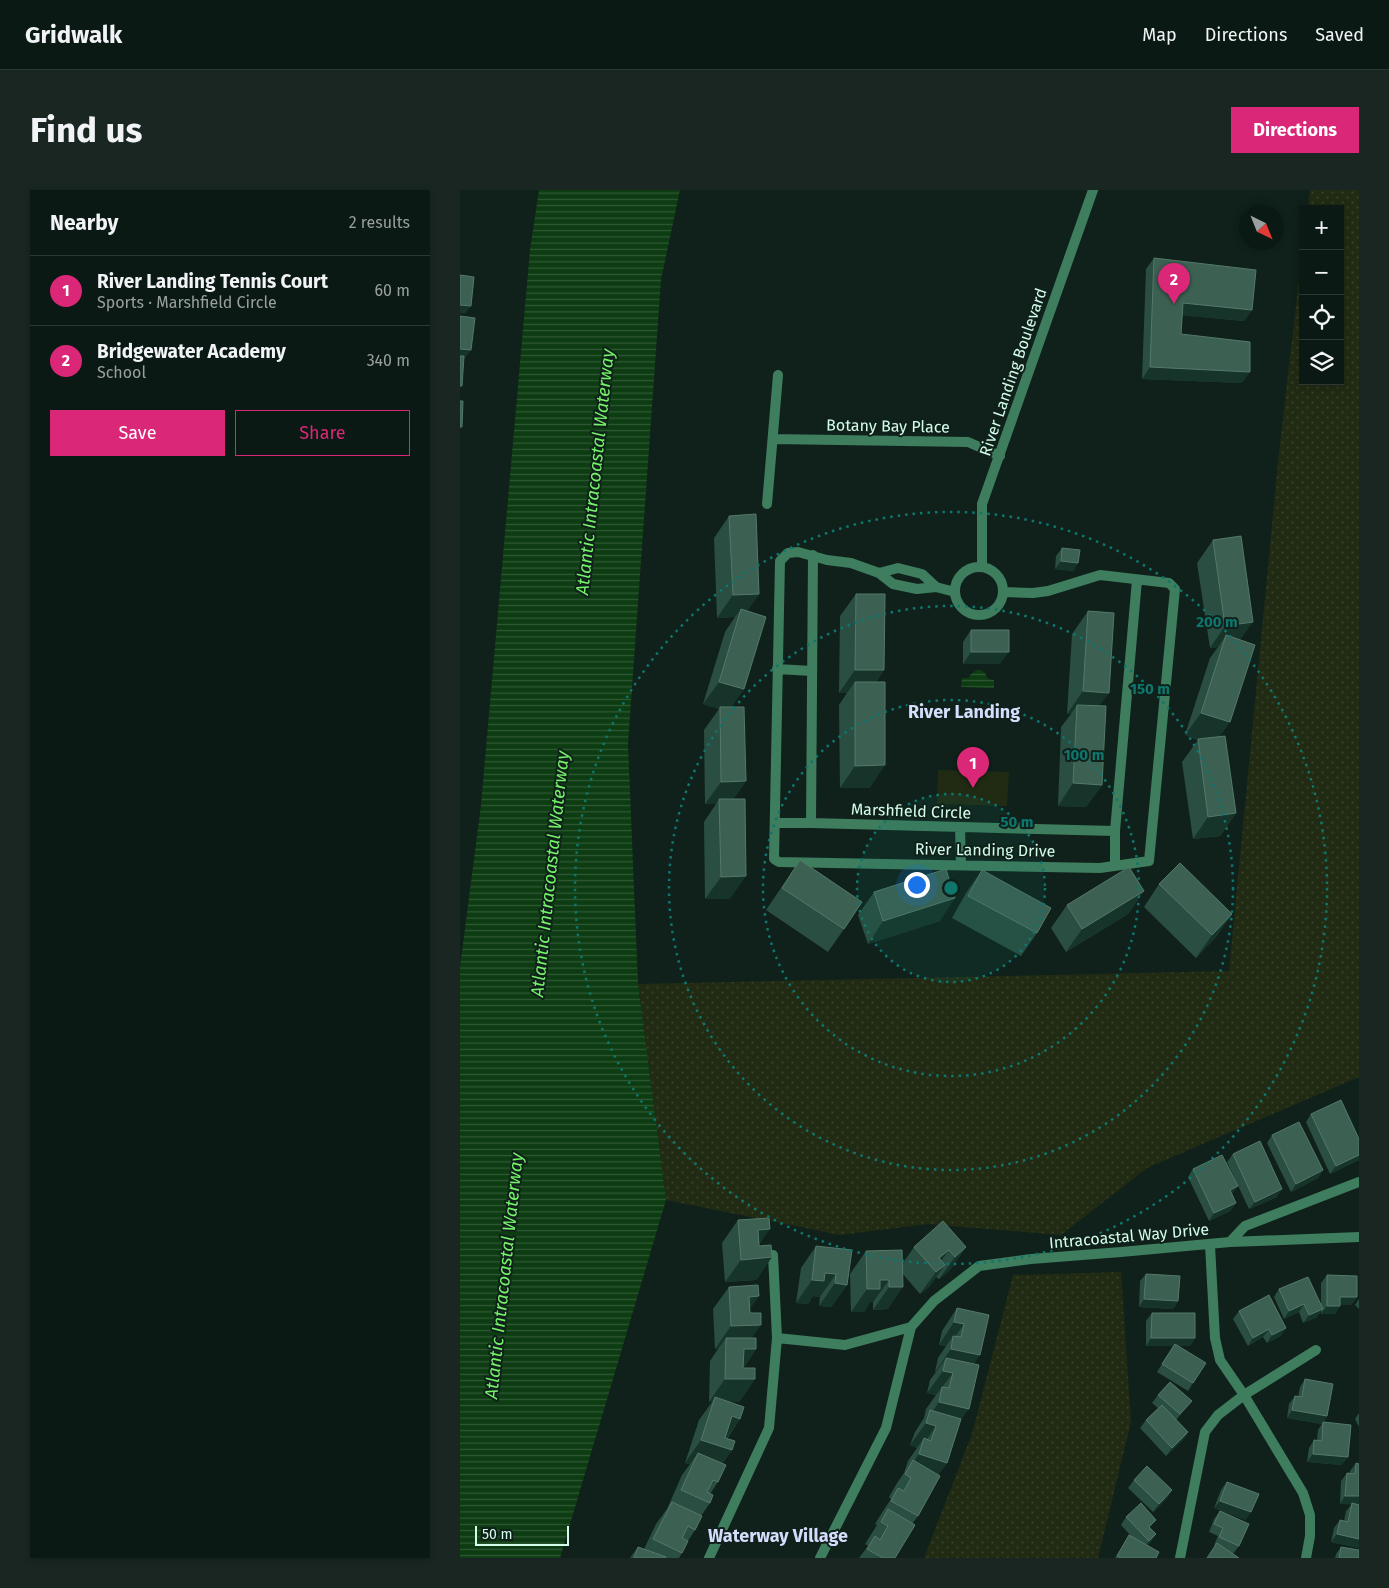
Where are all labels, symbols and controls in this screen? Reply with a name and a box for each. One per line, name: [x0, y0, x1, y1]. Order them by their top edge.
text: Gridwalk: [25, 21, 122, 49]
text: Map: [1142, 24, 1177, 46]
text: Directions: [1205, 24, 1287, 46]
text: Saved: [1315, 24, 1364, 46]
button: Directions: [1231, 107, 1359, 153]
text: Find us: [30, 109, 142, 151]
north arrow: [1239, 205, 1284, 250]
map controls: [1299, 205, 1344, 385]
button: +: [1299, 205, 1344, 250]
text: Nearby: [50, 210, 118, 236]
text: 2 results: [349, 213, 410, 232]
button: −: [1299, 250, 1344, 295]
pin: 2: [1158, 263, 1190, 304]
text: River Landing Tennis Court: [97, 270, 328, 293]
text: 1: [62, 281, 70, 300]
text: 60 m: [375, 281, 410, 300]
street label: River Landing Boulevard: [975, 286, 1051, 458]
text: Sports · Marshfield Circle: [97, 293, 277, 312]
button: locate: [1299, 295, 1344, 340]
text: Bridgewater Academy: [97, 340, 286, 363]
button: layers: [1299, 340, 1344, 385]
water label: Atlantic Intracoastal Waterway: [571, 347, 619, 597]
text: 2: [62, 351, 70, 370]
text: 340 m: [367, 351, 410, 370]
text: School: [97, 363, 146, 382]
button: Save: [50, 410, 225, 456]
button: Share: [235, 410, 410, 456]
street label: Botany Bay Place: [826, 415, 950, 437]
text: 200 m: [1196, 613, 1238, 631]
text: 150 m: [1130, 680, 1170, 698]
district label: River Landing: [908, 701, 1020, 723]
text: 100 m: [1064, 746, 1104, 764]
pin: 1: [957, 747, 989, 788]
water label: Atlantic Intracoastal Waterway: [526, 749, 574, 999]
street label: Marshfield Circle: [850, 799, 972, 823]
text: 50 m: [1000, 813, 1034, 831]
street label: River Landing Drive: [915, 839, 1055, 861]
your location: [904, 872, 930, 898]
centre of rings: [942, 879, 960, 897]
water label: Atlantic Intracoastal Waterway: [480, 1151, 528, 1401]
street label: Intracoastal Way Drive: [1048, 1220, 1210, 1252]
scale bar: [475, 1523, 569, 1546]
district label: Waterway Village: [708, 1525, 848, 1547]
text: 50 m: [482, 1526, 513, 1543]

